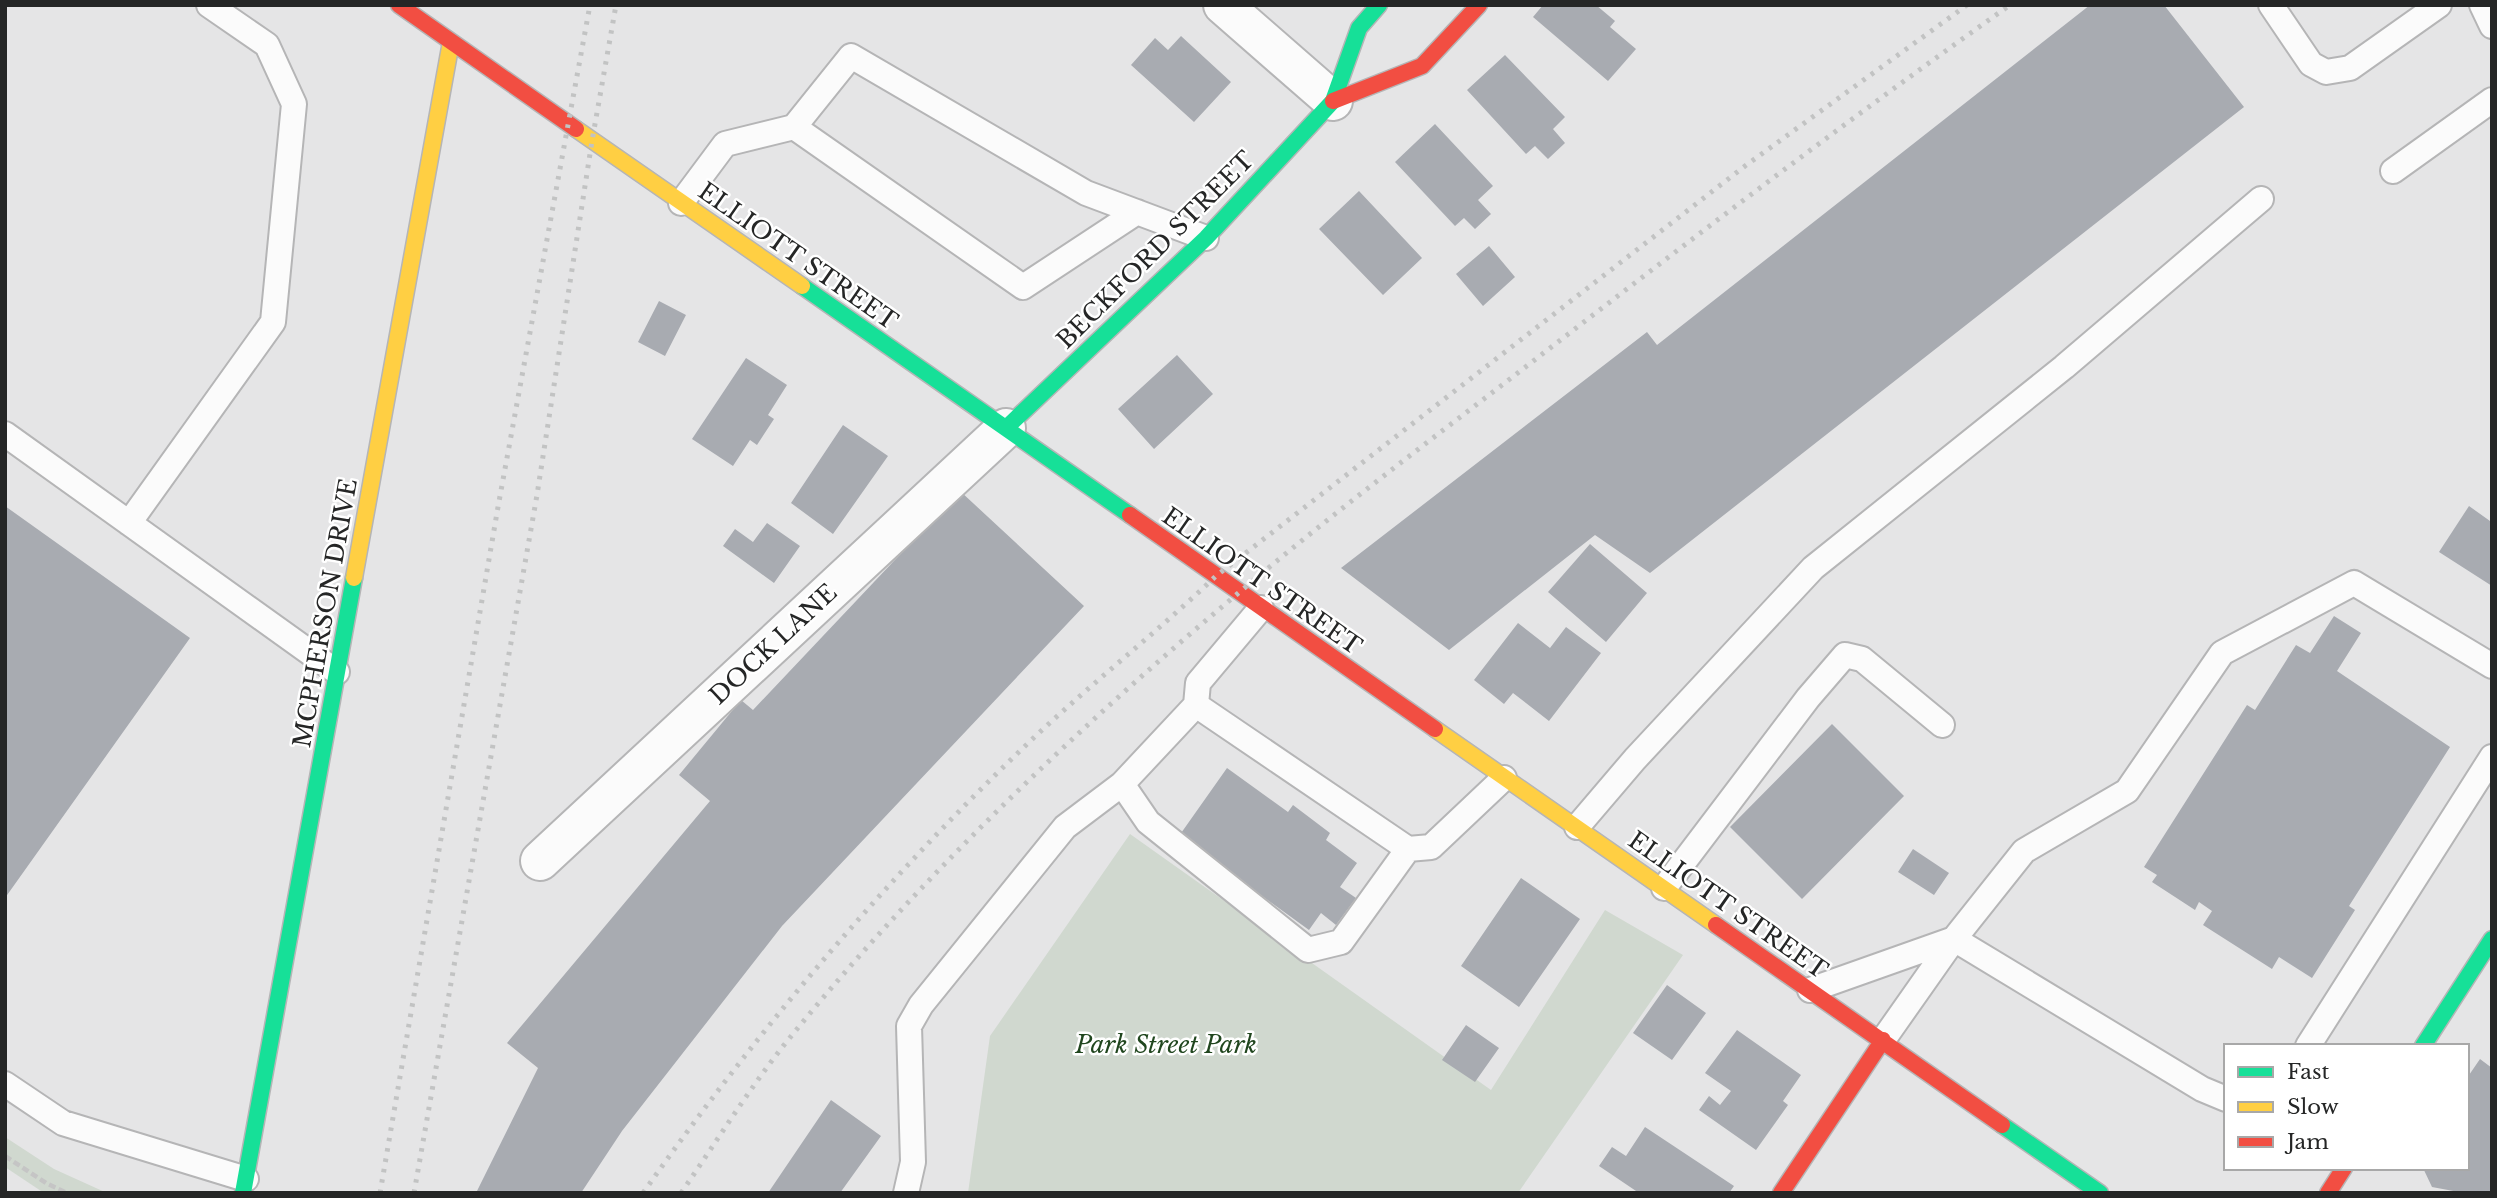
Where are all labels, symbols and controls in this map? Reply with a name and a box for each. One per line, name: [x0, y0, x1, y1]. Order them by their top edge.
street label: BECKFORD STREET: [1050, 145, 1260, 355]
street label: ELLIOTT STREET: [693, 176, 903, 336]
street label: MCPHERSON DRIVE: [287, 476, 363, 750]
street label: ELLIOTT STREET: [1157, 501, 1367, 661]
street label: DOCK LANE: [703, 578, 843, 710]
street label: ELLIOTT STREET: [1623, 825, 1833, 985]
park label: Park Street Park: [1074, 1030, 1257, 1059]
legend: [2224, 1044, 2469, 1170]
text: Fast: [2287, 1059, 2329, 1085]
text: Slow: [2287, 1094, 2339, 1120]
text: Jam: [2284, 1129, 2329, 1155]

